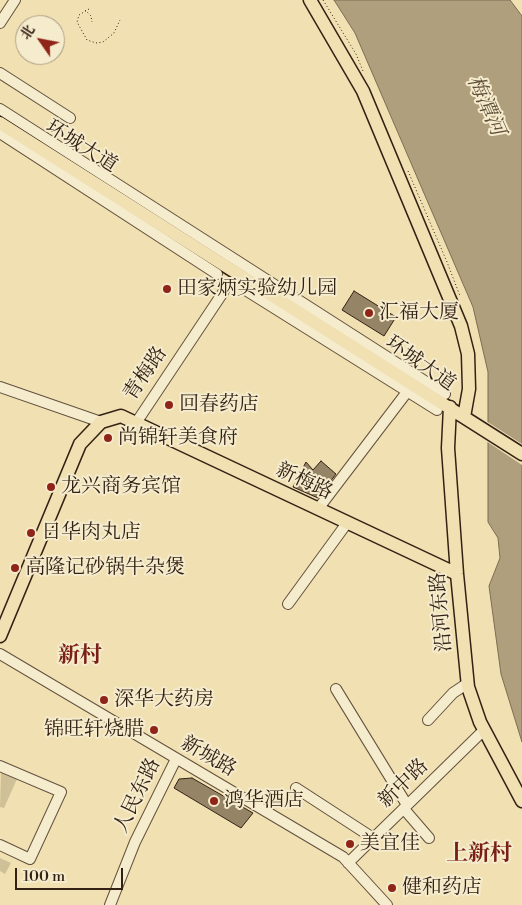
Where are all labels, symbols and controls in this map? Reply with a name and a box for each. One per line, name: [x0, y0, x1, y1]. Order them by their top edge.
north arrow: [15, 15, 65, 65]
text: 北: [17, 22, 40, 43]
water label: 梅潭河: [461, 72, 509, 140]
street label: 环城大道: [41, 116, 121, 178]
place label: 田家炳实验幼儿园: [177, 277, 337, 301]
marker: 田家炳实验幼儿园: [161, 283, 173, 295]
place label: 汇福大厦: [379, 301, 459, 325]
marker: 汇福大厦: [363, 307, 375, 319]
street label: 环城大道: [380, 331, 460, 397]
street label: 青梅路: [119, 342, 173, 406]
place label: 回春药店: [179, 393, 259, 417]
marker: 回春药店: [163, 399, 175, 411]
place label: 尚锦轩美食府: [118, 426, 238, 450]
marker: 尚锦轩美食府: [102, 432, 114, 444]
street label: 新梅路: [272, 458, 336, 506]
place label: 龙兴商务宾馆: [61, 475, 181, 499]
marker: 龙兴商务宾馆: [45, 481, 57, 493]
place label: 日华肉丸店: [41, 521, 141, 545]
marker: 日华肉丸店: [25, 527, 37, 539]
place label: 高隆记砂锅牛杂煲: [25, 556, 185, 580]
marker: 高隆记砂锅牛杂煲: [9, 562, 21, 574]
street label: 沿河东路: [427, 571, 457, 653]
district label: 新村: [58, 644, 102, 670]
place label: 深华大药房: [114, 688, 214, 712]
marker: 深华大药房: [98, 694, 110, 706]
place label: 锦旺轩烧腊: [44, 718, 144, 742]
marker: 锦旺轩烧腊: [148, 724, 160, 736]
street label: 新城路: [176, 732, 240, 782]
street label: 人民东路: [110, 755, 166, 837]
street label: 新中路: [374, 755, 434, 813]
place label: 鸿华酒店: [224, 789, 304, 813]
marker: 鸿华酒店: [208, 795, 220, 807]
place label: 美宜佳: [360, 832, 420, 856]
marker: 美宜佳: [344, 838, 356, 850]
district label: 上新村: [446, 842, 512, 868]
scale bar: [18, 858, 125, 890]
text: 100 m: [23, 867, 65, 886]
place label: 健和药店: [402, 876, 482, 900]
marker: 健和药店: [386, 882, 398, 894]

